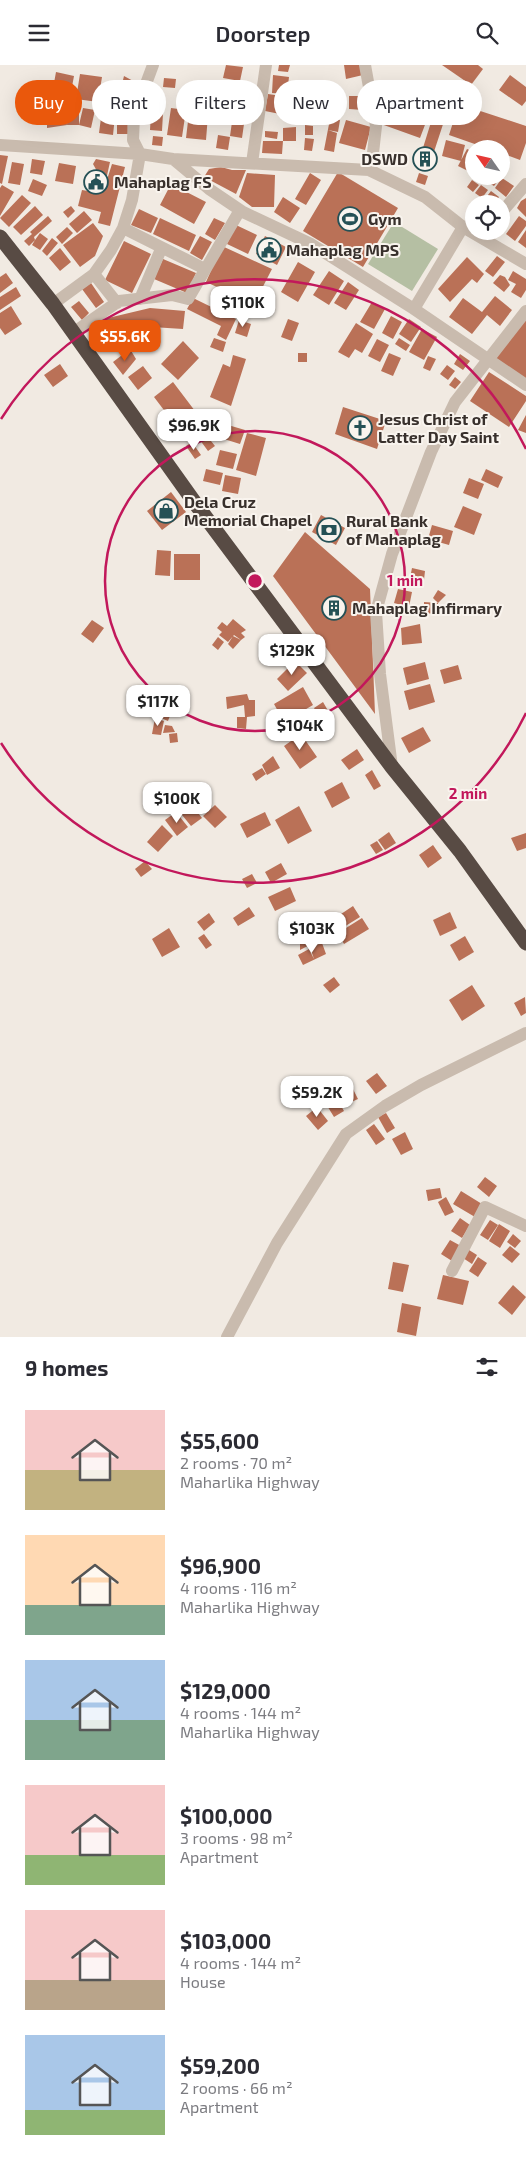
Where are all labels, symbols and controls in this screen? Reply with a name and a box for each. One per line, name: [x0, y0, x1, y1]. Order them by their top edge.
icon: menu: [25, 19, 53, 47]
icon: search: [473, 19, 501, 47]
text: Doorstep: [216, 20, 310, 46]
chip: Buy: [15, 80, 82, 125]
chip: Rent: [92, 80, 166, 125]
chip: Filters: [176, 80, 264, 125]
chip: New: [274, 80, 347, 125]
chip: Apartment: [357, 80, 482, 125]
north arrow: [465, 140, 510, 185]
map controls: [465, 140, 510, 240]
building icon: DSWD: [412, 146, 438, 172]
place label: DSWD: [361, 149, 408, 168]
public building icon: Mahaplag FS: [83, 169, 109, 195]
place label: Mahaplag FS: [114, 172, 212, 191]
button: locate: [465, 195, 510, 240]
sports icon: Gym: [337, 206, 363, 232]
place label: Gym: [368, 209, 402, 229]
public building icon: Mahaplag MPS: [256, 237, 282, 263]
place label: Mahaplag MPS: [286, 240, 399, 259]
pin: $110K: [208, 285, 278, 328]
text: $110K: [221, 292, 265, 311]
pin: $55.6K: [84, 319, 166, 362]
text: $55.6K: [100, 326, 150, 345]
pin: $96.9K: [153, 409, 235, 451]
place label: Jesus Christ of Latter Day Saint: [378, 409, 499, 447]
text: $96.9K: [168, 415, 220, 434]
church icon: Jesus Christ of Latter Day Saint: [347, 415, 373, 441]
place label: Dela Cruz Memorial Chapel: [184, 492, 313, 529]
shop icon: Dela Cruz Memorial Chapel: [153, 498, 179, 524]
place label: Rural Bank of Mahaplag: [346, 511, 441, 548]
bank icon: Rural Bank of Mahaplag: [316, 517, 342, 543]
text: 1 min: [387, 571, 423, 589]
centre of rings: [246, 572, 264, 590]
building icon: Mahaplag Infirmary: [321, 595, 347, 621]
place label: Mahaplag Infirmary: [352, 598, 502, 618]
pin: $129K: [257, 633, 327, 676]
text: $129K: [269, 640, 315, 659]
pin: $117K: [123, 685, 193, 727]
text: $117K: [137, 691, 179, 710]
pin: $104K: [265, 709, 335, 751]
text: $104K: [277, 715, 323, 734]
pin: $100K: [142, 781, 212, 824]
text: 2 min: [449, 784, 487, 802]
text: $100K: [154, 788, 200, 807]
pin: $103K: [277, 911, 347, 954]
text: $103K: [289, 918, 335, 937]
pin: $59.2K: [276, 1075, 358, 1118]
text: $59.2K: [292, 1082, 342, 1101]
icon: filters: [473, 1353, 501, 1381]
text: 9 homes: [25, 1355, 108, 1380]
text: $55,600: [180, 1428, 259, 1453]
icon: home: [65, 1430, 125, 1490]
text: 2 rooms · 70 m²: [180, 1453, 292, 1472]
text: Maharlika Highway: [180, 1472, 320, 1491]
text: $96,900: [180, 1553, 261, 1578]
icon: home: [65, 1555, 125, 1615]
text: 4 rooms · 116 m²: [180, 1578, 297, 1597]
text: Maharlika Highway: [180, 1597, 320, 1616]
text: $129,000: [180, 1678, 271, 1703]
icon: home: [65, 1680, 125, 1740]
text: 4 rooms · 144 m²: [180, 1703, 301, 1722]
text: Maharlika Highway: [180, 1722, 320, 1741]
text: $100,000: [180, 1803, 273, 1828]
icon: home: [65, 1805, 125, 1865]
text: 3 rooms · 98 m²: [180, 1828, 293, 1847]
text: Apartment: [180, 1847, 259, 1866]
text: $103,000: [180, 1928, 271, 1953]
icon: home: [65, 1930, 125, 1990]
text: 4 rooms · 144 m²: [180, 1953, 301, 1972]
text: House: [180, 1972, 226, 1991]
text: $59,200: [180, 2053, 260, 2078]
icon: home: [65, 2055, 125, 2115]
text: 2 rooms · 66 m²: [180, 2078, 293, 2097]
text: Apartment: [180, 2097, 259, 2116]

